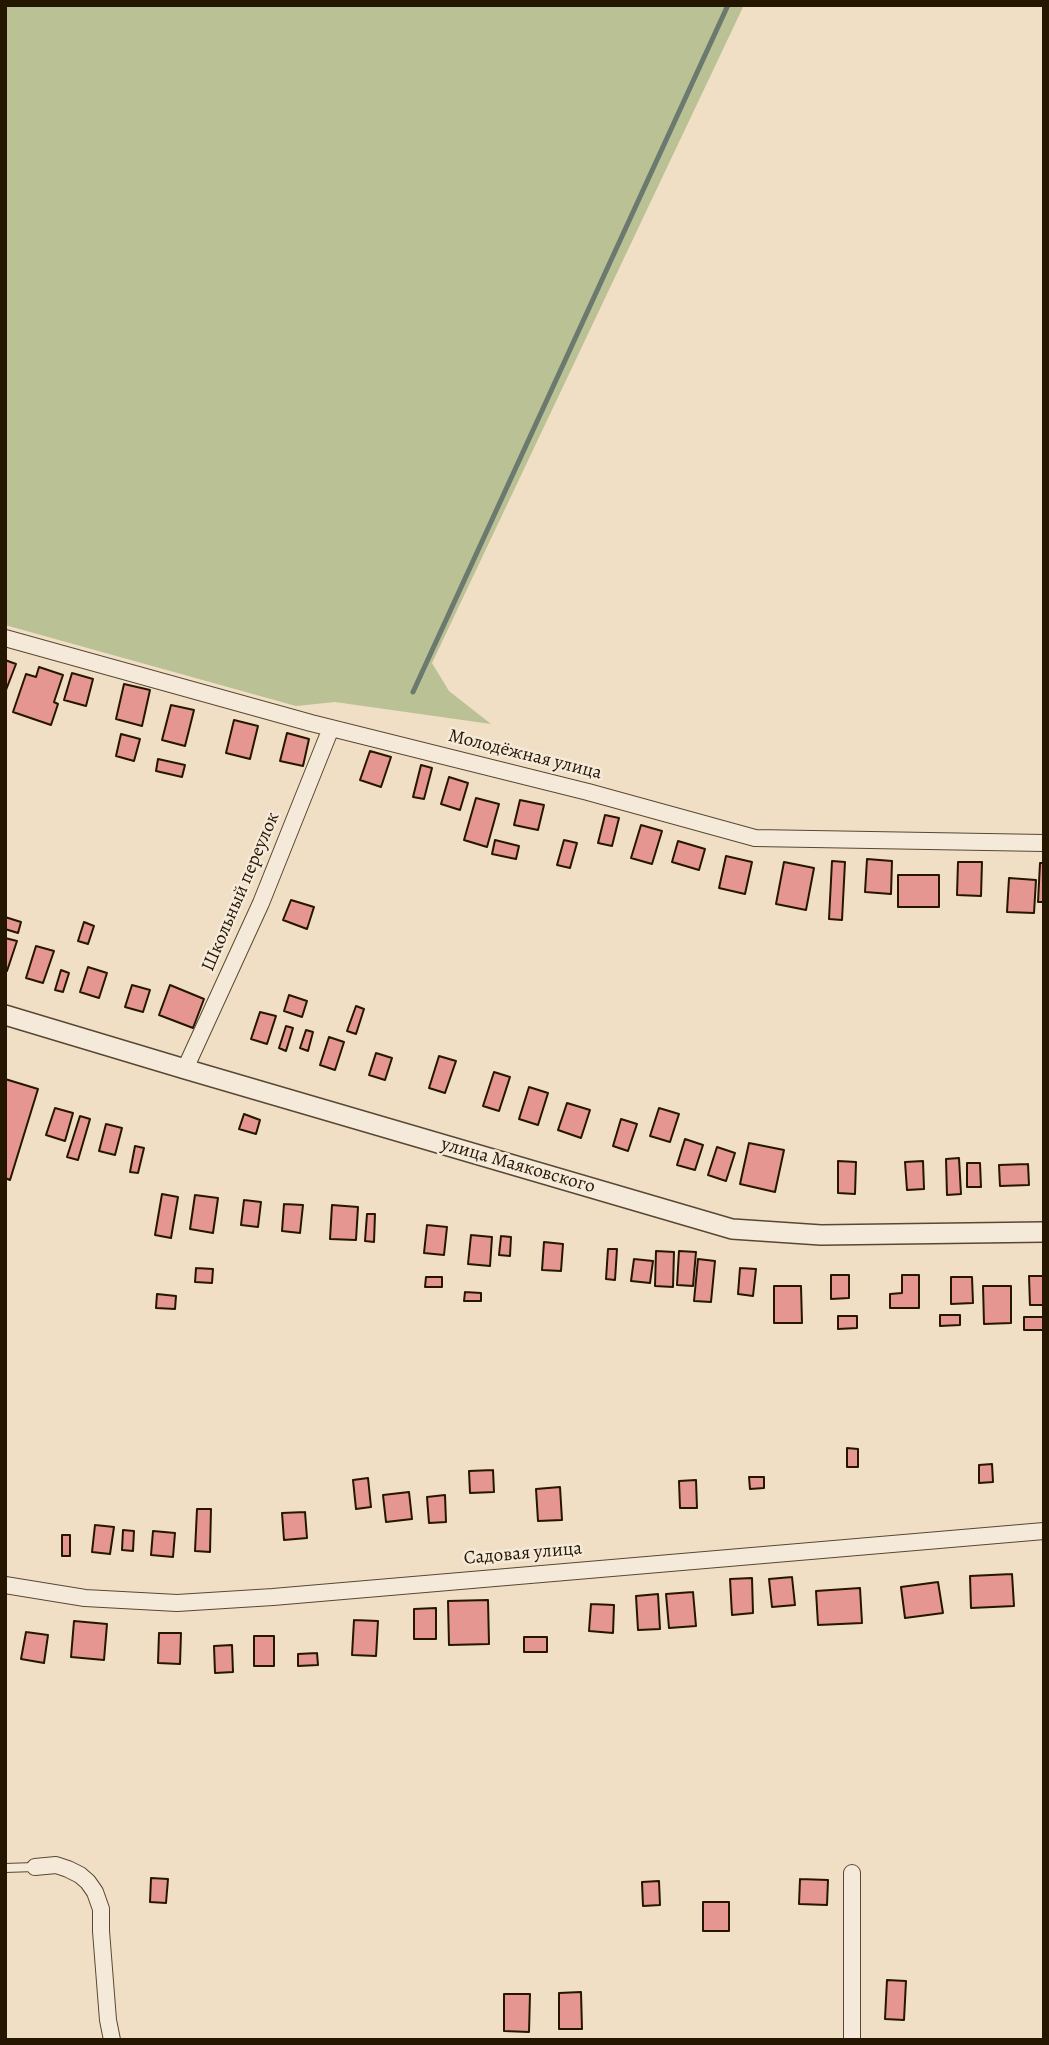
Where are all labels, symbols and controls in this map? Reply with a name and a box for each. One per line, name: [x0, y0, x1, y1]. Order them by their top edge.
street label: Молодёжная улица: [446, 725, 604, 785]
street label: Школьный переулок: [197, 809, 285, 975]
street label: улица Маяковского: [438, 1133, 598, 1199]
street label: Садовая улица: [463, 1537, 583, 1571]

